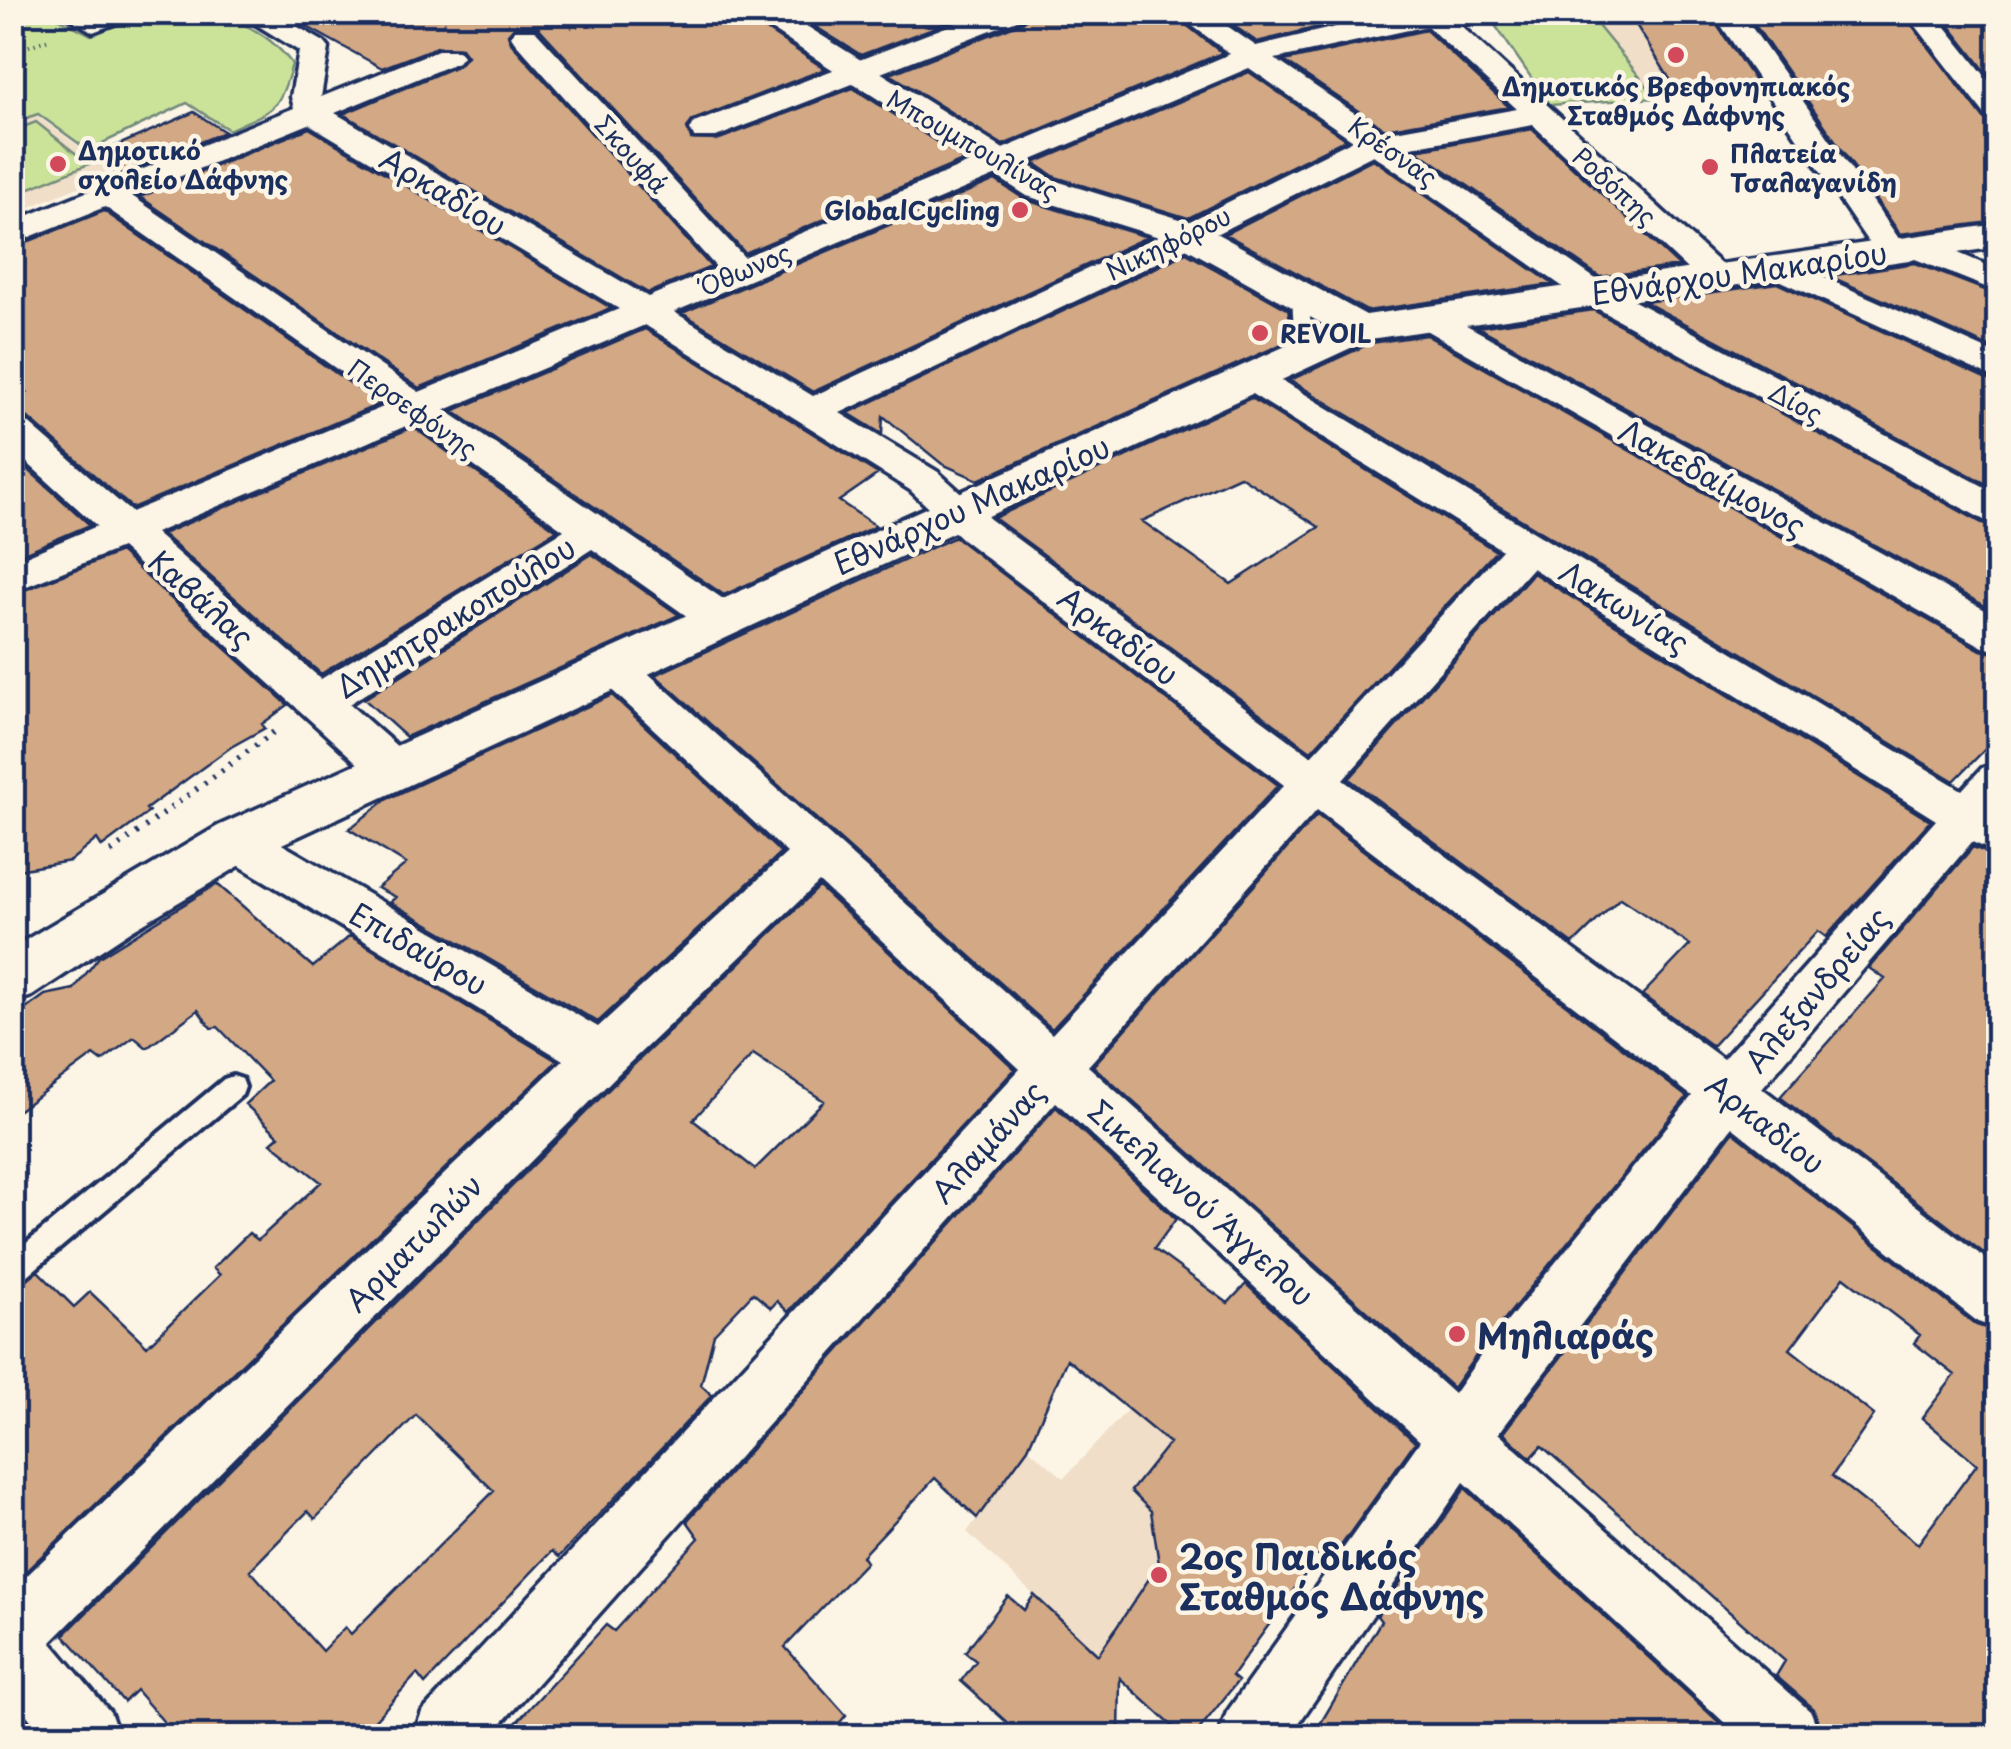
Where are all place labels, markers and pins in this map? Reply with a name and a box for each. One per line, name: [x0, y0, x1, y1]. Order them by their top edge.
marker: Δημοτικός Βρεφονηπιακός Σταθμός Δάφνης: [1665, 44, 1687, 66]
place label: Δημοτικός Βρεφονηπιακός Σταθμός Δάφνης: [1502, 67, 1850, 134]
place label: Δημοτικό σχολείο Δάφνης: [78, 131, 288, 198]
place label: Πλατεία Τσαλαγανίδη: [1730, 134, 1897, 201]
marker: Δημοτικό σχολείο Δάφνης: [47, 153, 69, 175]
marker: Πλατεία Τσαλαγανίδη: [1699, 156, 1721, 178]
place label: GlobalCycling: [824, 191, 1000, 229]
marker: GlobalCycling: [1009, 199, 1031, 221]
place label: REVOIL: [1280, 314, 1372, 352]
marker: REVOIL: [1249, 322, 1271, 344]
place label: Μηλιαράς: [1477, 1308, 1654, 1361]
marker: Μηλιαράς: [1446, 1323, 1468, 1345]
place label: 2ος Παιδικός Σταθμός Δάφνης: [1179, 1529, 1484, 1622]
marker: 2ος Παιδικός Σταθμός Δάφνης: [1148, 1564, 1170, 1586]

